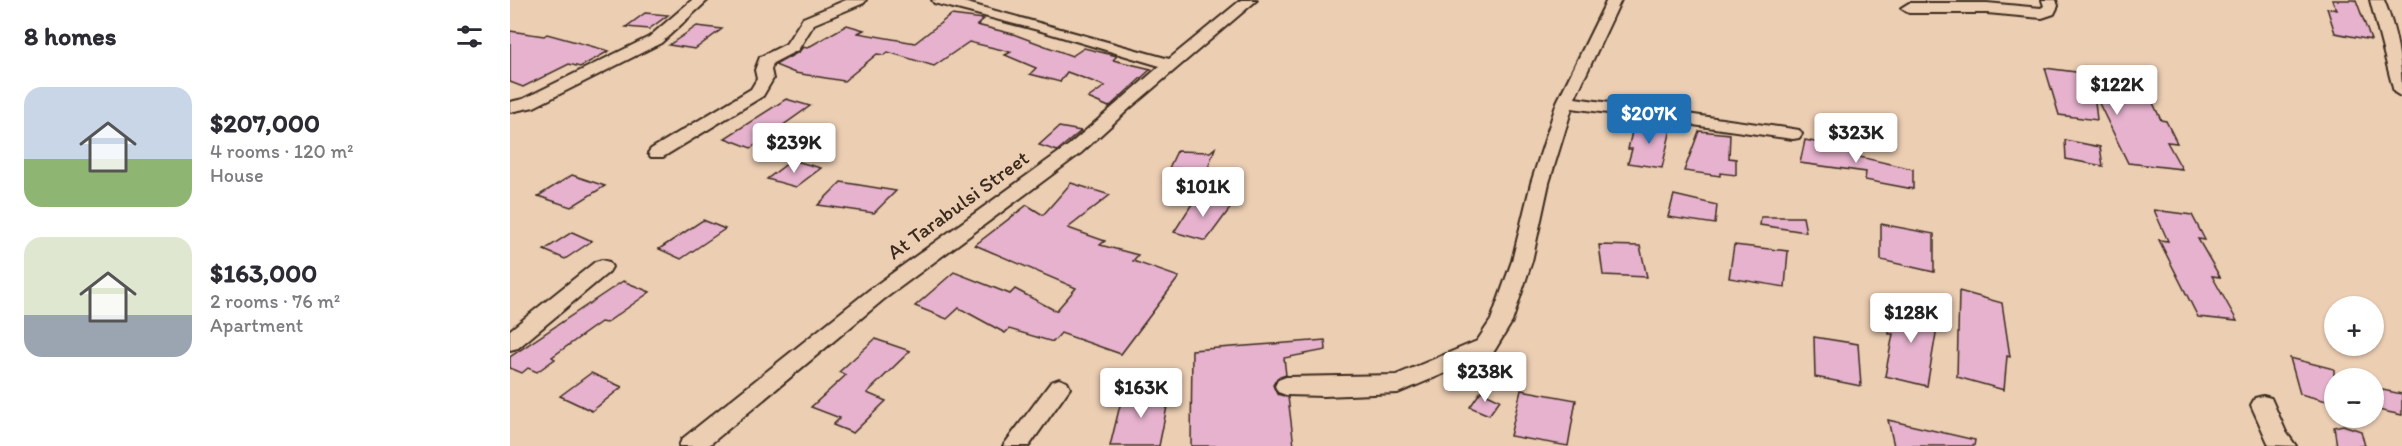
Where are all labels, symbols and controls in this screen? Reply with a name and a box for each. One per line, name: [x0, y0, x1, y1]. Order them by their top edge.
text: 8 homes: [24, 20, 116, 52]
icon: filters: [453, 20, 486, 53]
pin: $122K: [2075, 65, 2159, 116]
text: $122K: [2090, 72, 2144, 96]
pin: $207K: [1607, 94, 1691, 145]
text: $207K: [1621, 101, 1677, 125]
text: $207,000: [210, 107, 320, 139]
icon: home: [72, 111, 144, 183]
pin: $323K: [1814, 113, 1898, 164]
text: $323K: [1828, 120, 1884, 144]
pin: $239K: [752, 123, 836, 174]
text: $239K: [767, 130, 821, 154]
text: 4 rooms · 120 m²: [210, 139, 353, 163]
street label: At Tarabulsi Street: [882, 145, 1034, 264]
text: House: [210, 163, 264, 187]
pin: $101K: [1161, 167, 1245, 218]
text: $101K: [1176, 174, 1230, 198]
text: $163,000: [210, 257, 317, 289]
icon: home: [72, 261, 144, 333]
text: 2 rooms · 76 m²: [210, 289, 340, 313]
pin: $128K: [1869, 293, 1953, 344]
map controls: [2324, 296, 2384, 428]
button: +: [2324, 296, 2384, 356]
text: $128K: [1884, 300, 1938, 324]
text: Apartment: [210, 313, 303, 337]
pin: $238K: [1443, 352, 1527, 403]
text: $238K: [1457, 359, 1513, 383]
pin: $163K: [1099, 368, 1183, 419]
button: −: [2324, 368, 2384, 428]
text: $163K: [1114, 375, 1168, 399]

